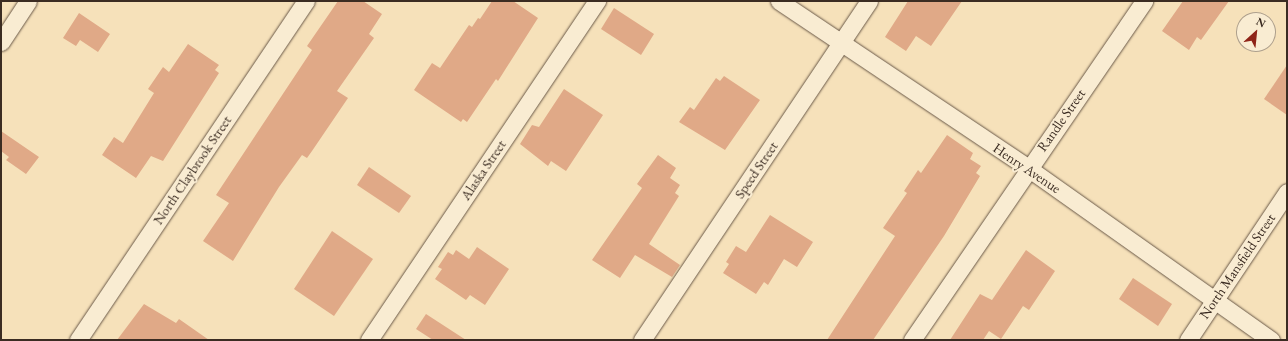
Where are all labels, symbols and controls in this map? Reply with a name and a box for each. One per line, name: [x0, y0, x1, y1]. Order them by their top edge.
north arrow: [1236, 12, 1276, 52]
text: N: [1254, 14, 1268, 30]
street label: Randle Street: [1033, 86, 1089, 154]
street label: North Claybrook Street: [149, 112, 235, 228]
street label: Alaska Street: [457, 137, 509, 203]
street label: Speed Street: [731, 138, 781, 202]
street label: Henry Avenue: [990, 139, 1064, 197]
street label: North Mansfield Street: [1195, 210, 1279, 322]

